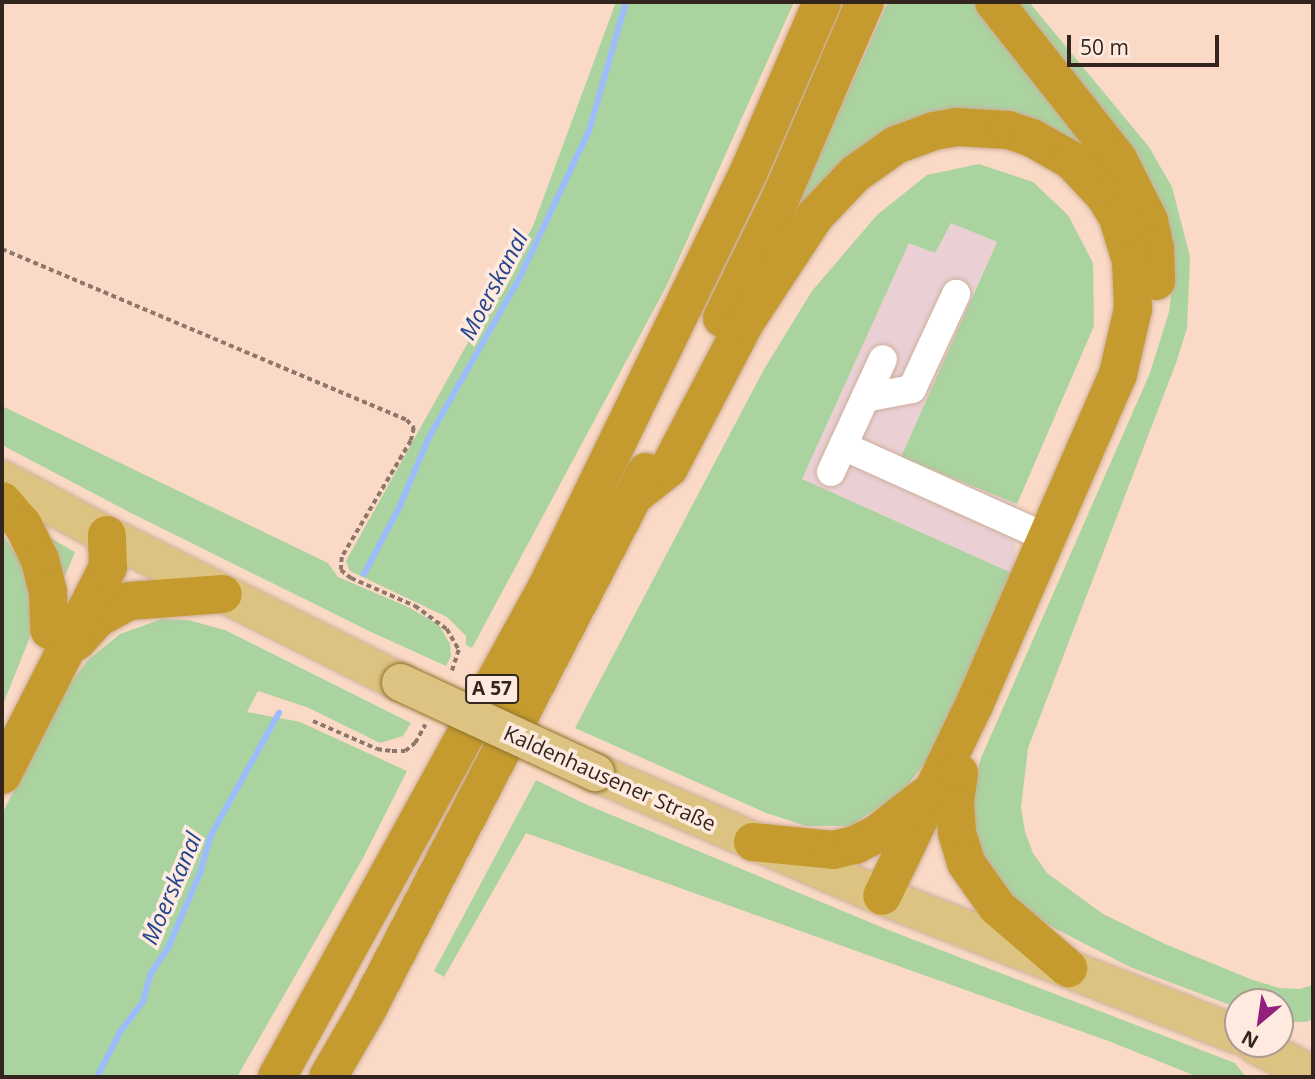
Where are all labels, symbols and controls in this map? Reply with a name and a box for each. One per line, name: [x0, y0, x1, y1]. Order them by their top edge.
scale bar: [1070, 21, 1222, 65]
text: 50 m: [1080, 33, 1129, 61]
water label: Moerskanal: [453, 226, 533, 344]
road number: A 57: [464, 674, 520, 704]
street label: Kaldenhausener Straße: [500, 720, 720, 836]
water label: Moerskanal: [135, 828, 207, 948]
north arrow: [1224, 988, 1294, 1058]
text: N: [1237, 1025, 1263, 1055]

